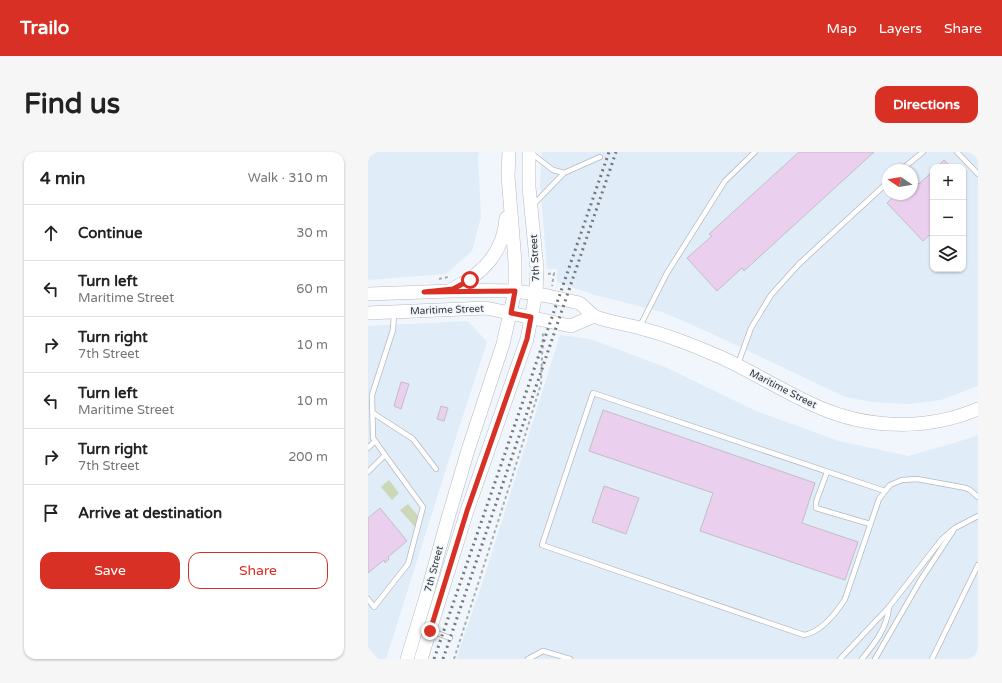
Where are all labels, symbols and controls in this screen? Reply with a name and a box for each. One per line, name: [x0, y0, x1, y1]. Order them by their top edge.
text: Trailo: [20, 17, 69, 39]
text: Map: [827, 20, 857, 37]
text: Layers: [879, 20, 922, 37]
text: Share: [944, 20, 982, 37]
button: Directions: [875, 86, 978, 123]
text: Find us: [24, 87, 120, 121]
north arrow: [882, 164, 918, 200]
map controls: [930, 164, 966, 272]
button: +: [930, 164, 966, 200]
text: 4 min: [40, 168, 85, 189]
text: Walk · 310 m: [248, 170, 328, 186]
button: −: [930, 200, 966, 236]
icon: ahead: [40, 222, 62, 244]
text: Continue: [78, 224, 142, 242]
text: 30 m: [296, 225, 328, 241]
street label: 7th Street: [528, 234, 542, 282]
button: layers: [930, 236, 966, 272]
route start: [461, 271, 479, 289]
text: Turn left: [78, 272, 138, 290]
icon: left: [40, 278, 62, 300]
text: 60 m: [296, 281, 328, 297]
text: Maritime Street: [78, 290, 174, 306]
street label: Maritime Street: [410, 303, 484, 317]
text: Turn right: [78, 328, 148, 346]
icon: right: [40, 334, 62, 356]
text: 10 m: [296, 337, 328, 353]
text: 7th Street: [78, 346, 140, 362]
street label: Maritime Street: [747, 367, 819, 411]
text: Turn left: [78, 384, 138, 402]
icon: left: [40, 390, 62, 412]
text: 10 m: [296, 393, 328, 409]
text: Maritime Street: [78, 402, 174, 418]
text: Turn right: [78, 440, 148, 458]
icon: right: [40, 446, 62, 468]
text: 200 m: [288, 449, 328, 465]
text: 7th Street: [78, 458, 140, 474]
icon: arrive: [40, 502, 62, 524]
text: Arrive at destination: [78, 504, 222, 522]
street label: 7th Street: [422, 544, 446, 593]
button: Save: [40, 552, 180, 589]
button: Share: [188, 552, 328, 589]
route end: [421, 622, 439, 640]

